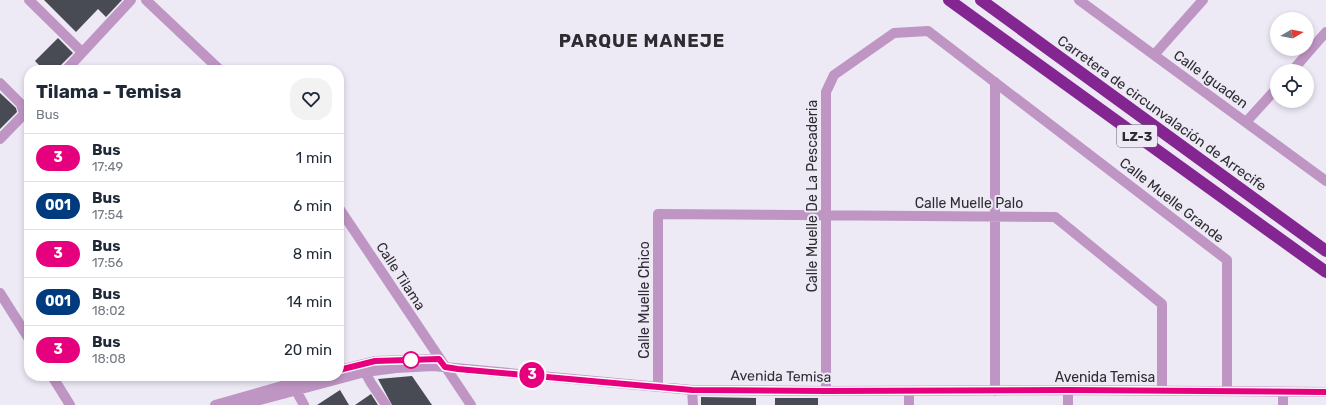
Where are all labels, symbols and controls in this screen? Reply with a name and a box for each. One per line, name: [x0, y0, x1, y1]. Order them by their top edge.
north arrow: [1270, 12, 1314, 56]
map controls: [1270, 12, 1314, 108]
district label: PARQUE MANEJE: [559, 30, 725, 52]
street label: Carretera de circunvalación de Arrecife: [1054, 32, 1270, 195]
street label: Calle Iguaden: [1170, 47, 1251, 112]
button: locate: [1270, 64, 1314, 108]
button: heart: [290, 78, 332, 120]
text: Tilama - Temisa: [36, 80, 181, 103]
street label: Calle Muelle De La Pescaderia: [804, 100, 821, 292]
text: Bus: [36, 107, 59, 122]
road number: LZ-3: [1117, 125, 1157, 147]
text: Bus: [92, 141, 120, 159]
text: 3: [53, 149, 63, 166]
text: 1 min: [296, 149, 332, 167]
street label: Calle Muelle Grande: [1116, 154, 1227, 246]
text: 17:49: [92, 159, 123, 174]
text: Bus: [92, 189, 120, 207]
street label: Calle Muelle Palo: [915, 195, 1023, 212]
text: 001: [45, 197, 71, 214]
text: 6 min: [293, 197, 332, 215]
text: 17:54: [92, 207, 123, 222]
text: Bus: [92, 237, 120, 255]
street label: Calle Tilama: [372, 239, 429, 313]
street label: Calle Muelle Chico: [636, 241, 653, 359]
text: 3: [53, 245, 63, 262]
text: 8 min: [293, 245, 332, 263]
text: 17:56: [92, 255, 123, 270]
text: Bus: [92, 285, 120, 303]
text: 001: [45, 293, 71, 310]
text: 14 min: [287, 293, 332, 311]
text: 18:02: [92, 303, 125, 318]
text: Bus: [92, 333, 120, 351]
text: 3: [53, 341, 63, 358]
text: 20 min: [284, 341, 332, 359]
text: 18:08: [92, 351, 126, 366]
unlabelled marker: [402, 351, 420, 369]
line badge: 3: [519, 362, 545, 388]
text: 3: [527, 366, 537, 383]
street label: Avenida Temisa: [731, 367, 831, 386]
street label: Avenida Temisa: [1055, 369, 1155, 386]

